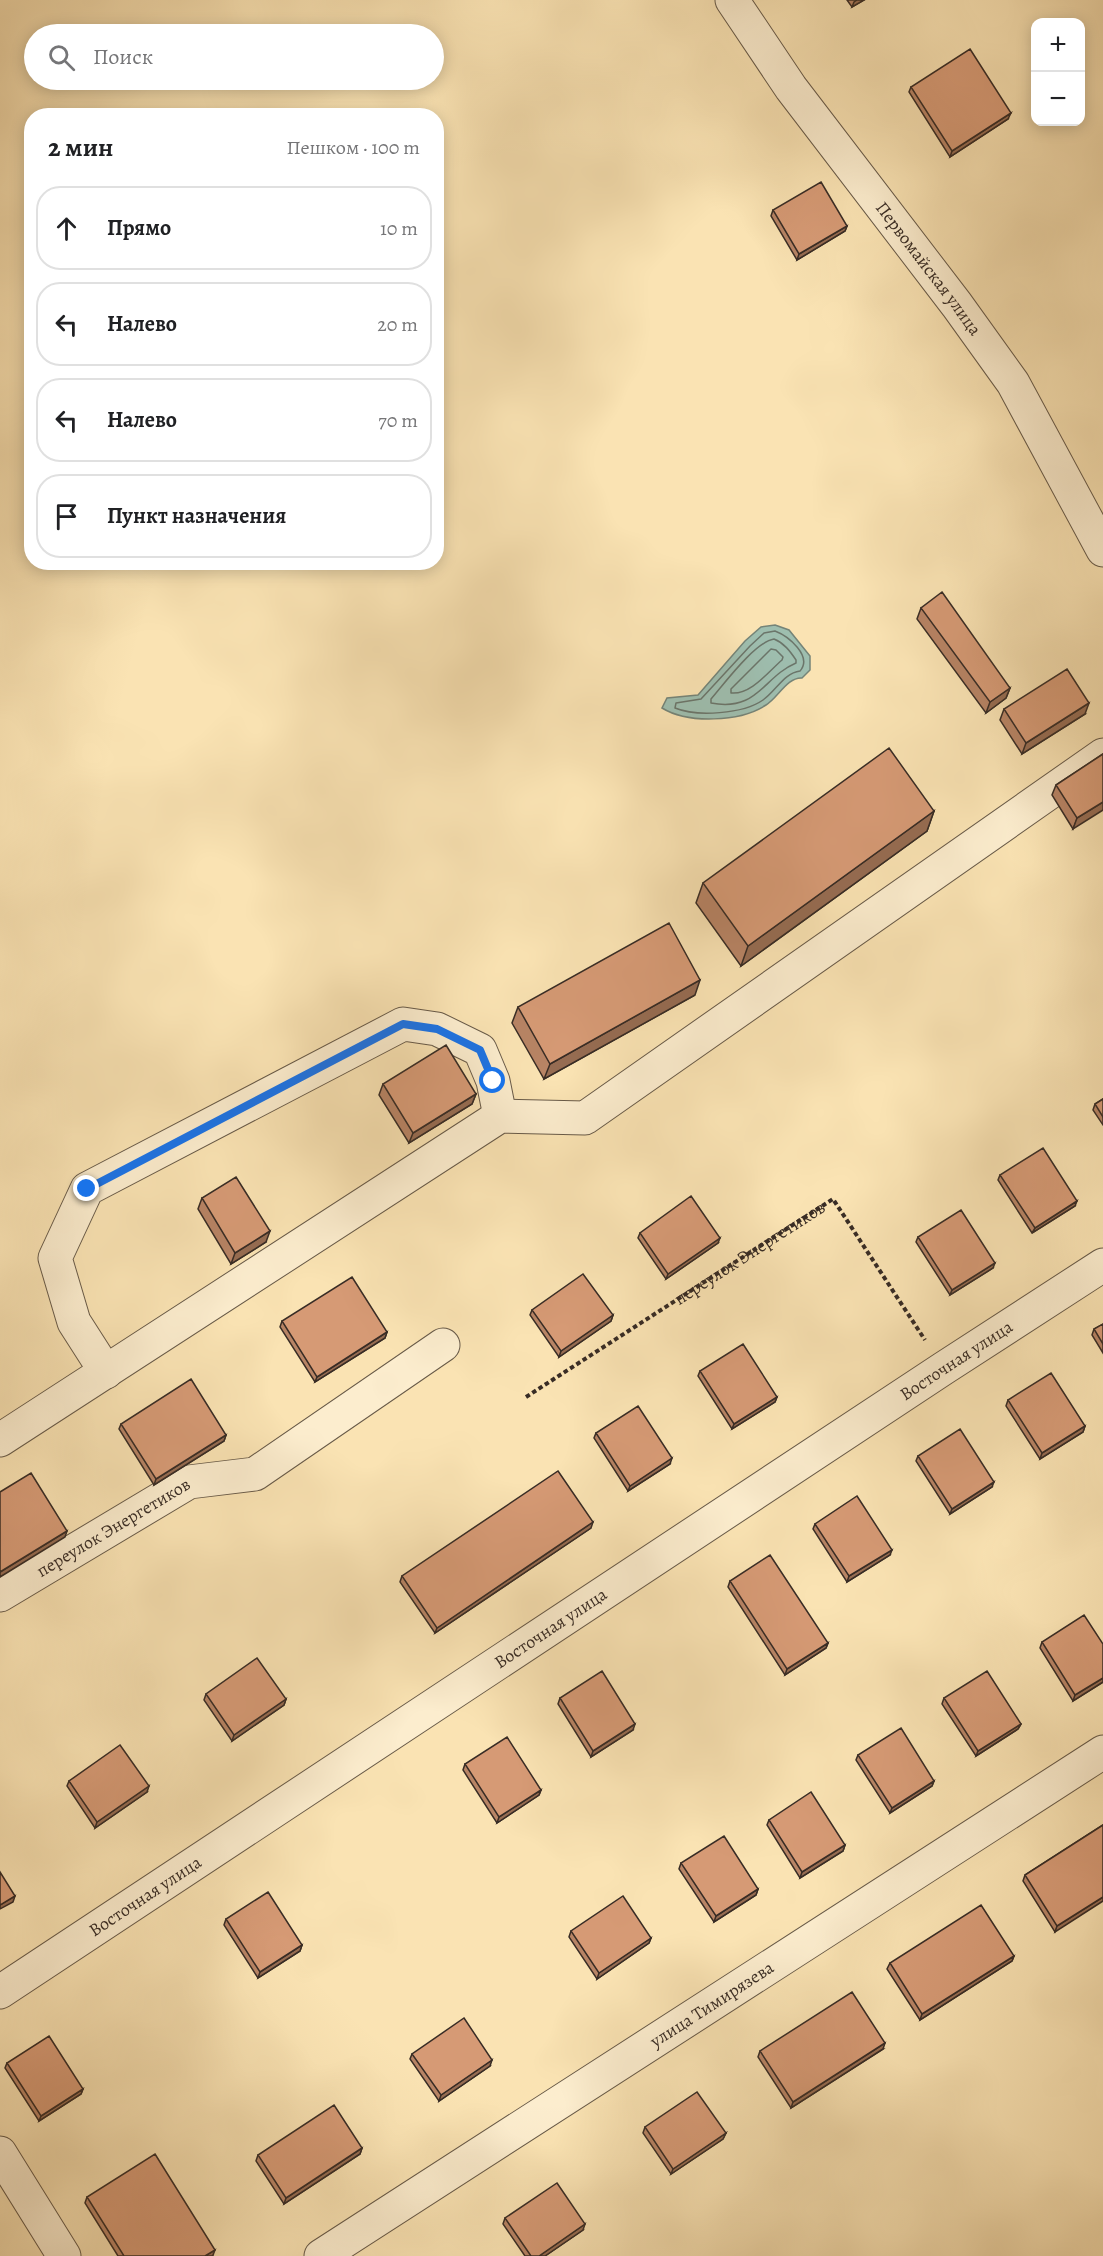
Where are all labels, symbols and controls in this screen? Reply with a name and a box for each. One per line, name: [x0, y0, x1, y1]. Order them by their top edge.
map controls: [1031, 18, 1085, 126]
button: +: [1031, 18, 1085, 72]
search box: [24, 24, 444, 90]
icon: search: [45, 41, 78, 74]
text: Поиск: [93, 42, 153, 72]
button: −: [1031, 72, 1085, 126]
text: 2 мин: [48, 130, 113, 165]
text: Пешком · 100 m: [287, 134, 420, 161]
street label: Первомайская улица: [870, 197, 987, 341]
icon: ahead: [50, 212, 83, 245]
text: Прямо: [107, 213, 171, 243]
text: 10 m: [380, 215, 418, 242]
icon: left: [50, 308, 83, 341]
text: Налево: [107, 309, 177, 339]
text: 20 m: [377, 311, 418, 338]
icon: left: [50, 404, 83, 437]
text: Налево: [107, 405, 177, 435]
text: 70 m: [378, 407, 418, 434]
icon: arrive: [50, 500, 83, 533]
text: Пункт назначения: [107, 501, 286, 531]
route start: [479, 1067, 505, 1093]
route end: [73, 1175, 99, 1201]
street label: переулок Энергетиков: [669, 1195, 830, 1310]
street label: Восточная улица: [895, 1314, 1018, 1406]
street label: переулок Энергетиков: [32, 1472, 195, 1583]
street label: Восточная улица: [490, 1582, 612, 1674]
street label: Восточная улица: [84, 1850, 207, 1942]
street label: улица Тимирязева: [645, 1955, 779, 2053]

